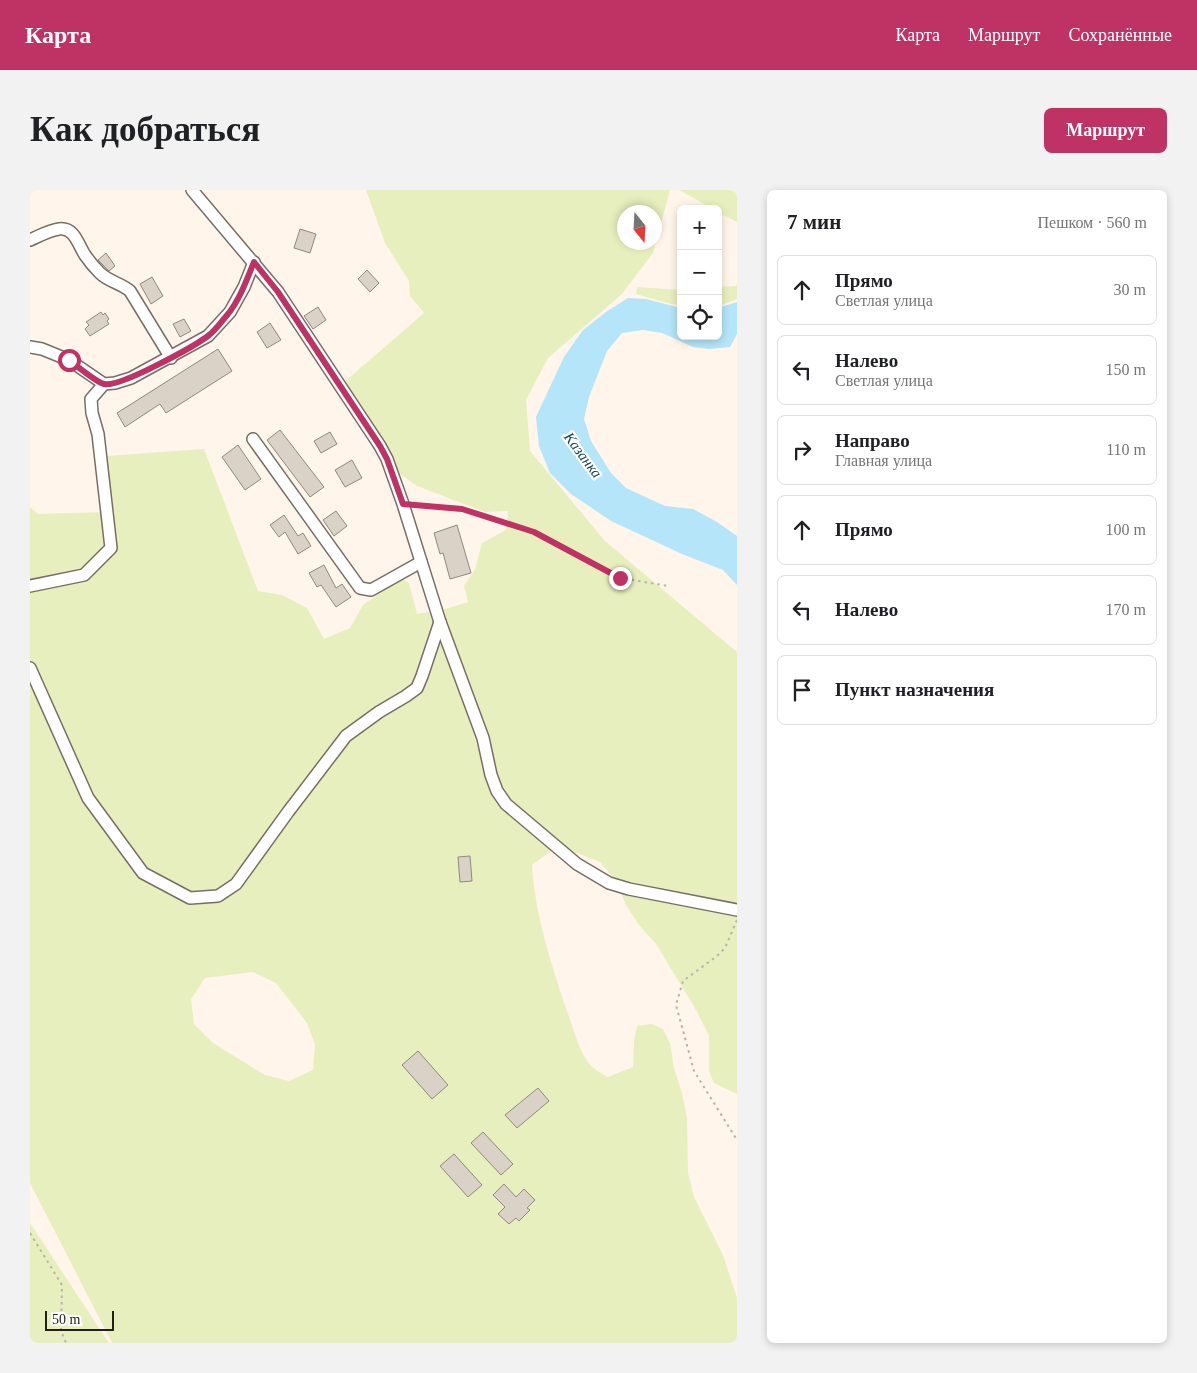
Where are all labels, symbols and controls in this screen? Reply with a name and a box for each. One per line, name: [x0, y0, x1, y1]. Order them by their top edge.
text: Карта: [25, 22, 91, 48]
text: Карта: [895, 25, 940, 45]
text: Маршрут: [968, 25, 1040, 45]
text: Сохранённые: [1068, 25, 1172, 45]
button: Маршрут: [1044, 108, 1167, 153]
text: Как добраться: [30, 110, 260, 149]
north arrow: [617, 205, 662, 250]
map controls: [677, 205, 722, 340]
button: +: [677, 205, 722, 250]
text: 7 мин: [787, 210, 841, 234]
text: Пешком · 560 m: [1037, 214, 1147, 231]
button: −: [677, 250, 722, 295]
text: Прямо: [835, 270, 893, 291]
icon: ahead: [788, 276, 816, 304]
text: 30 m: [1114, 281, 1146, 298]
text: Светлая улица: [835, 292, 933, 309]
button: locate: [677, 295, 722, 340]
route start: [58, 349, 81, 372]
text: Налево: [835, 350, 898, 371]
icon: left: [788, 356, 816, 384]
text: 150 m: [1106, 361, 1146, 378]
text: Светлая улица: [835, 372, 933, 389]
water label: Казанка: [560, 428, 605, 481]
text: Направо: [835, 430, 910, 451]
icon: right: [788, 436, 816, 464]
text: 110 m: [1106, 441, 1146, 458]
text: Главная улица: [835, 452, 932, 469]
icon: ahead: [788, 516, 816, 544]
text: Прямо: [835, 519, 893, 540]
text: 100 m: [1106, 521, 1146, 538]
route end: [609, 567, 632, 590]
icon: left: [788, 596, 816, 624]
text: Налево: [835, 599, 898, 620]
text: 170 m: [1106, 601, 1146, 618]
icon: arrive: [788, 676, 816, 704]
text: Пункт назначения: [835, 679, 994, 700]
scale bar: [45, 1308, 114, 1331]
text: 50 m: [52, 1312, 80, 1327]

